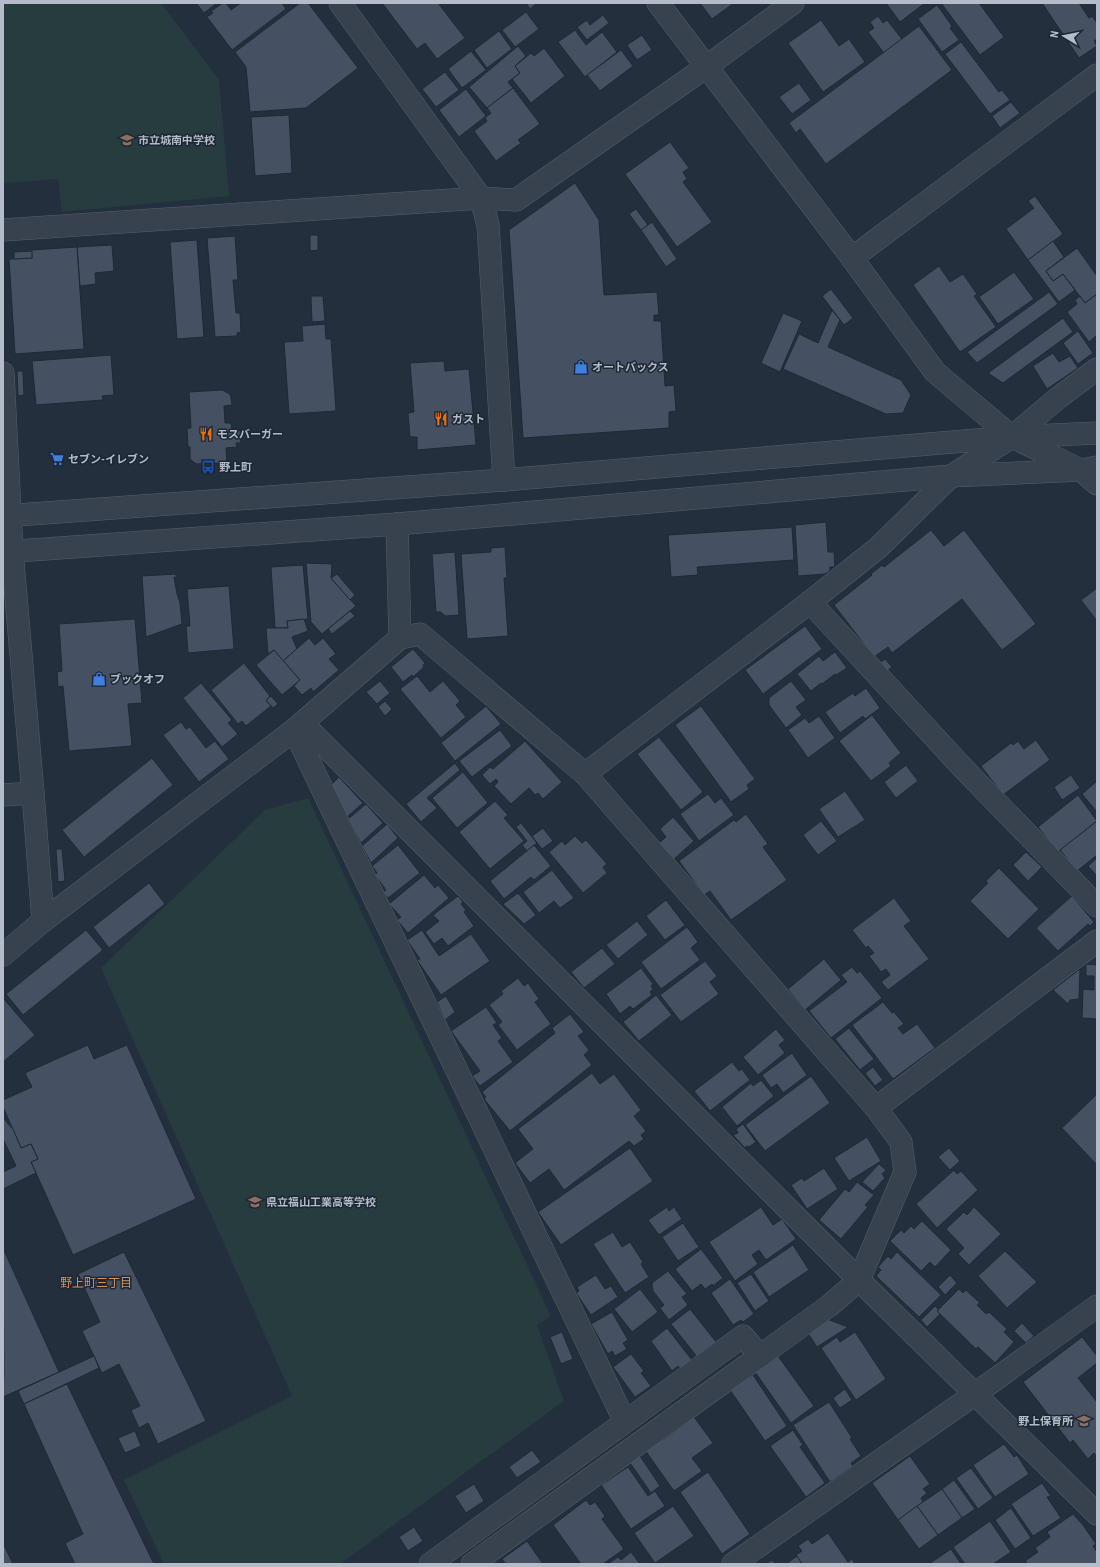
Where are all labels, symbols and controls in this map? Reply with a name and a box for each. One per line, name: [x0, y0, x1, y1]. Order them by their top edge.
north arrow: [1044, 16, 1084, 56]
text: N: [1048, 30, 1062, 39]
school or university icon: 市立城南中学校: [119, 132, 135, 148]
place label: 市立城南中学校: [138, 134, 215, 147]
shop icon: オートバックス: [573, 359, 589, 375]
place label: オートバックス: [592, 361, 669, 374]
restaurant icon: ガスト: [433, 411, 449, 427]
place label: ガスト: [452, 413, 485, 426]
restaurant icon: モスバーガー: [198, 426, 214, 442]
place label: モスバーガー: [217, 428, 283, 441]
supermarket icon: セブン-イレブン: [49, 451, 65, 467]
place label: セブン-イレブン: [68, 453, 149, 466]
bus stop icon: 野上町: [200, 459, 216, 475]
place label: 野上町: [219, 461, 252, 474]
shop icon: ブックオフ: [91, 671, 107, 687]
place label: ブックオフ: [110, 673, 165, 686]
school or university icon: 県立福山工業高等学校: [247, 1194, 263, 1210]
place label: 県立福山工業高等学校: [266, 1196, 376, 1209]
district label: 野上町三丁目: [60, 1276, 132, 1290]
school or university icon: 野上保育所: [1076, 1413, 1092, 1429]
place label: 野上保育所: [1018, 1415, 1073, 1428]

